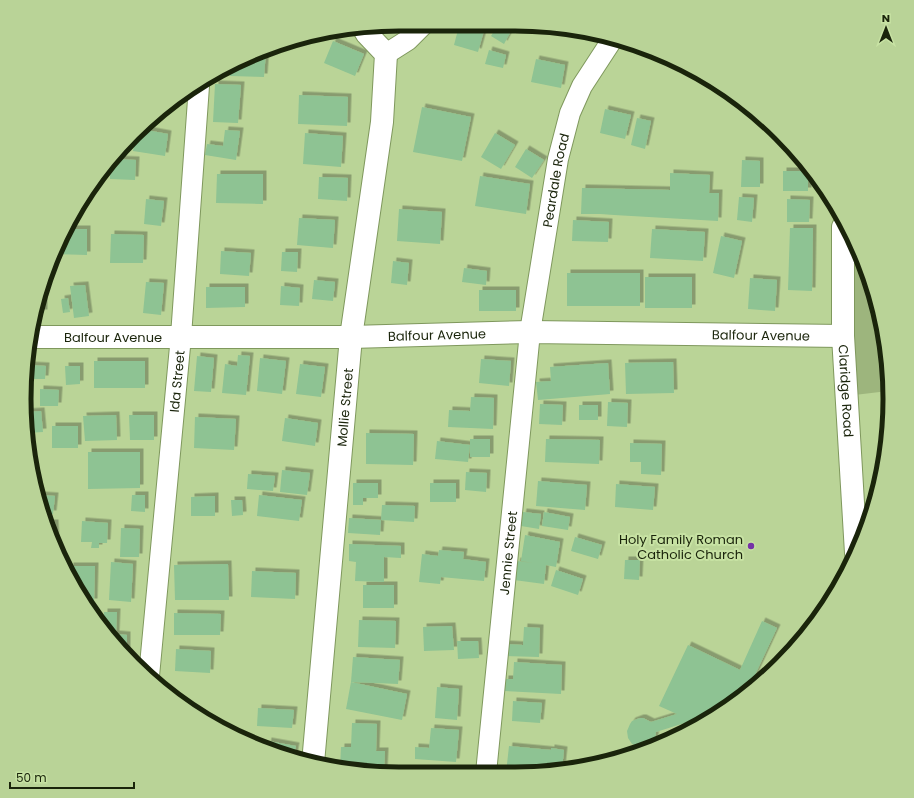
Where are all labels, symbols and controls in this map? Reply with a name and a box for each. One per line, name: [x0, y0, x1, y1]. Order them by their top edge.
north arrow: [866, 8, 906, 48]
text: N: [882, 10, 890, 26]
street label: Peardale Road: [538, 131, 574, 229]
street label: Balfour Avenue: [388, 324, 486, 345]
street label: Balfour Avenue: [712, 325, 810, 345]
street label: Balfour Avenue: [64, 328, 162, 347]
street label: Claridge Road: [834, 344, 859, 438]
street label: Ida Street: [164, 349, 189, 413]
street label: Mollie Street: [332, 367, 358, 447]
street label: Jennie Street: [494, 510, 522, 596]
place label: Holy Family Roman Catholic Church: [619, 530, 743, 564]
marker: Holy Family Roman Catholic Church: [746, 541, 756, 551]
scale bar: [10, 764, 134, 790]
text: 50 m: [16, 769, 47, 786]

